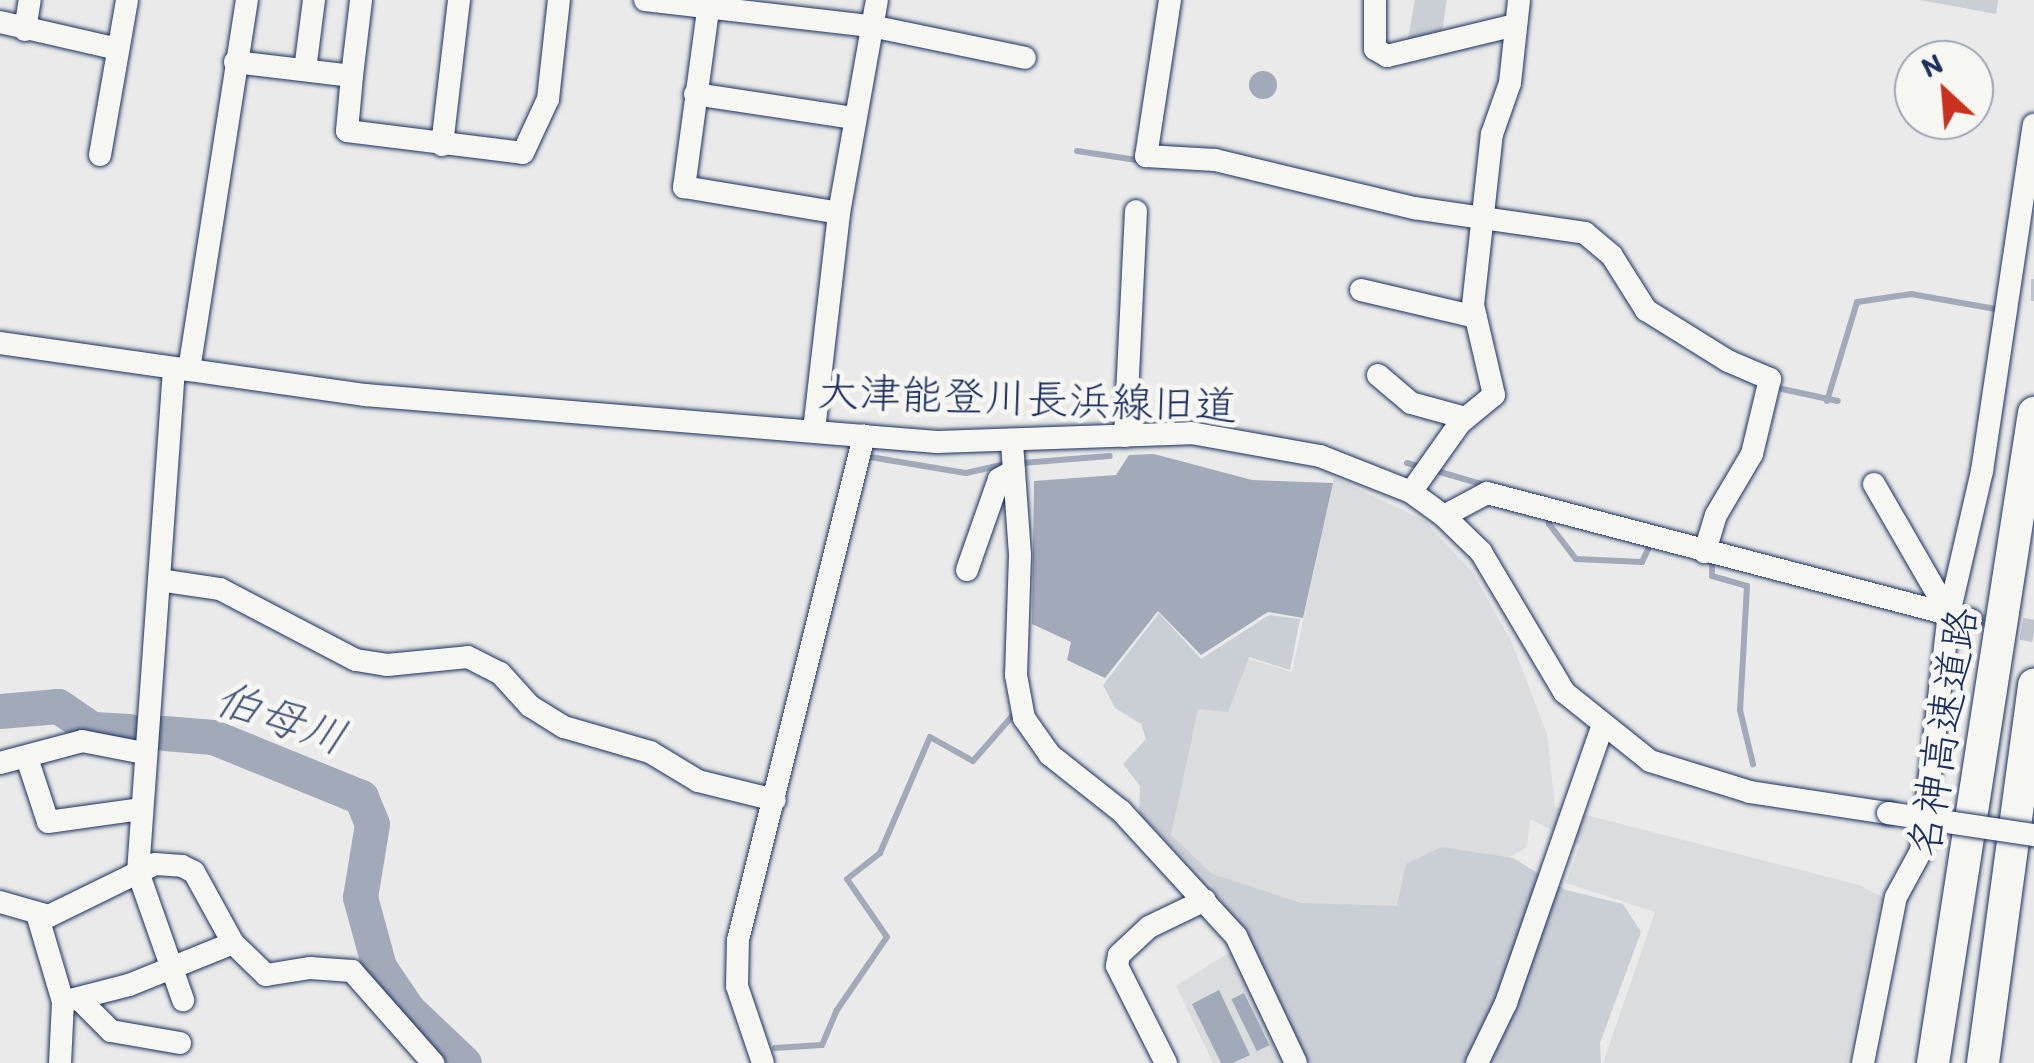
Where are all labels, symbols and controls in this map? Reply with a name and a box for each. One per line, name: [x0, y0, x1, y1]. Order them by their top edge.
north arrow: [1894, 40, 1994, 140]
text: N: [1916, 45, 1948, 84]
street label: 大津能登川長浜線旧道: [816, 366, 1238, 432]
street label: 名神高速道路: [1898, 604, 1988, 860]
water label: 伯母川: [208, 670, 354, 766]

